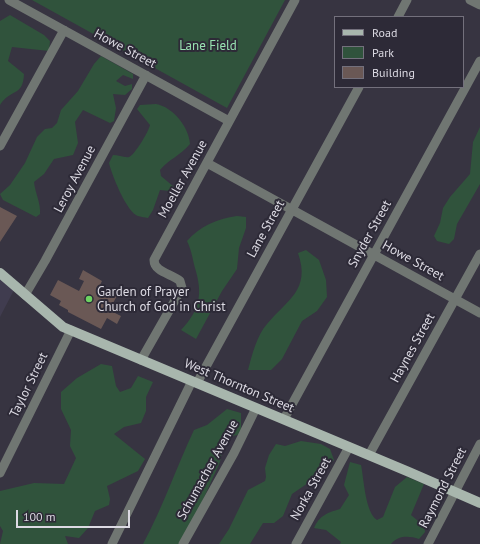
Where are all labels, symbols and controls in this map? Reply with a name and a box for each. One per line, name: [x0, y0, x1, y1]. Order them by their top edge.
legend: [334, 16, 464, 88]
text: Road: [372, 25, 397, 40]
street label: Howe Street: [91, 26, 159, 72]
park label: Lane Field: [179, 38, 237, 54]
text: Park: [372, 45, 394, 60]
text: Building: [372, 65, 415, 80]
street label: Moeller Avenue: [155, 137, 211, 221]
street label: Leroy Avenue: [51, 143, 99, 215]
street label: Lane Street: [244, 198, 288, 260]
street label: Snyder Street: [345, 198, 395, 270]
street label: Howe Street: [379, 238, 447, 284]
place label: Garden of Prayer Church of God in Christ: [97, 284, 226, 315]
marker: Garden of Prayer Church of God in Christ: [84, 294, 94, 304]
street label: Haynes Street: [387, 311, 439, 385]
street label: Taylor Street: [7, 350, 51, 420]
street label: West Thornton Street: [182, 356, 296, 416]
street label: Schumacher Avenue: [174, 417, 242, 523]
street label: Raymond Street: [416, 445, 470, 531]
street label: Norka Street: [287, 455, 335, 523]
scale bar: [18, 502, 132, 528]
text: 100 m: [23, 509, 56, 524]

